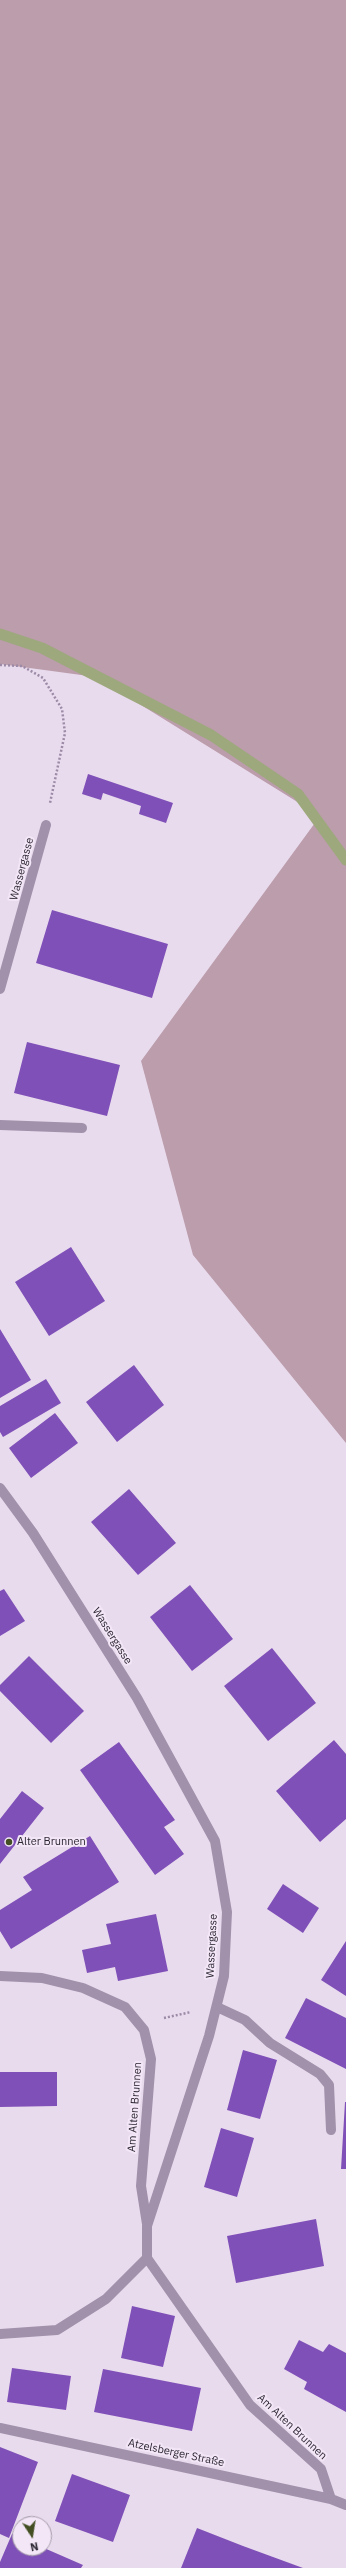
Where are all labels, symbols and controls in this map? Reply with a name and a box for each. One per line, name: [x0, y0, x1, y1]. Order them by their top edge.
street label: Wassergasse: [7, 836, 37, 902]
street label: Wassergasse: [89, 1605, 135, 1667]
place label: Alter Brunnen: [17, 1835, 86, 1849]
marker: Alter Brunnen: [4, 1837, 14, 1847]
street label: Wassergasse: [204, 1914, 220, 1978]
street label: Am Alten Brunnen: [125, 2062, 145, 2152]
street label: Am Alten Brunnen: [255, 2391, 329, 2463]
street label: Atzelsberger Straße: [127, 2436, 225, 2470]
north arrow: [12, 2516, 52, 2556]
text: N: [29, 2539, 40, 2554]

